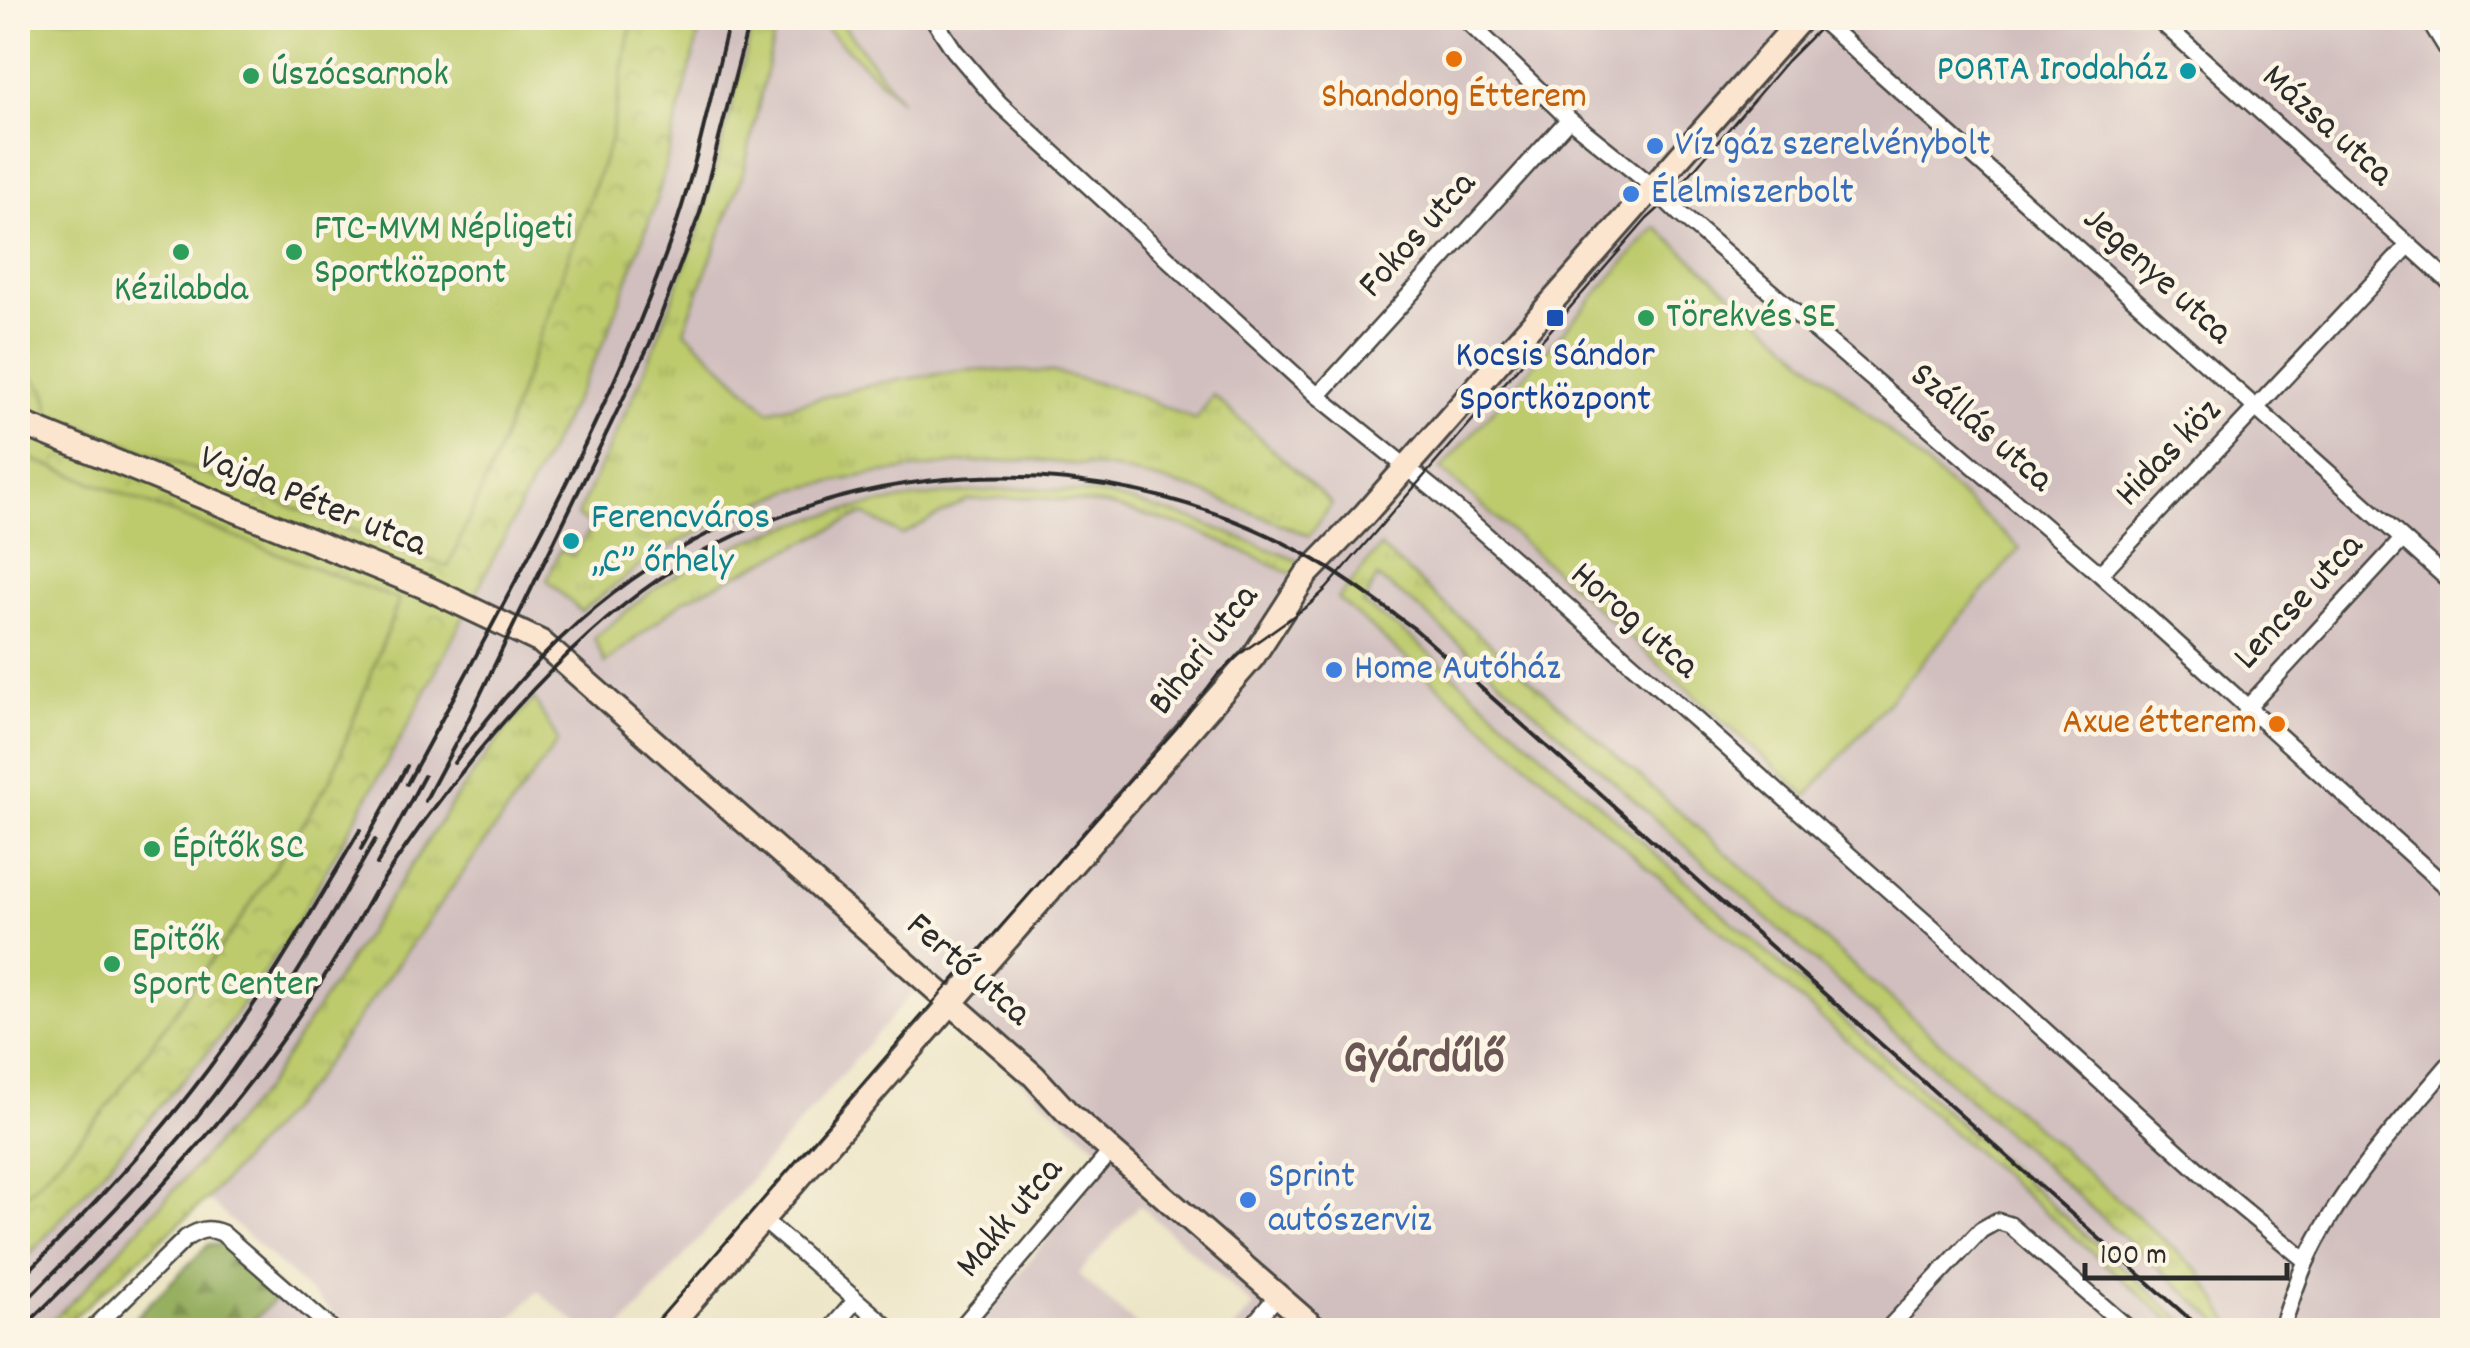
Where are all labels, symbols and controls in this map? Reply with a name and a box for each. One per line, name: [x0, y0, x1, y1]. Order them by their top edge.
place label: PORTA Irodaház: [1937, 44, 2168, 99]
marker: Shandong Étterem: [1443, 48, 1465, 70]
place label: Úszócsarnok: [271, 49, 449, 104]
street label: Mázsa utca: [2248, 52, 2405, 202]
marker: PORTA Irodaház: [2177, 60, 2199, 82]
marker: Úszócsarnok: [240, 65, 262, 87]
place label: Shandong Étterem: [1321, 71, 1587, 126]
place label: Víz gáz szerelvénybolt: [1675, 119, 1991, 174]
marker: Víz gáz szerelvénybolt: [1644, 135, 1666, 157]
street label: Fokos utca: [1347, 159, 1492, 312]
place label: Élelmiszerbolt: [1651, 167, 1854, 222]
marker: Élelmiszerbolt: [1620, 183, 1642, 205]
street label: Jegenye utca: [2069, 194, 2244, 360]
place label: FTC-MVM Népligeti Sportközpont: [314, 203, 572, 302]
marker: Kézilabda: [170, 241, 192, 263]
marker: FTC-MVM Népligeti Sportközpont: [283, 241, 305, 263]
place label: Kézilabda: [114, 264, 249, 319]
place label: Törekvés SE: [1666, 291, 1835, 346]
marker: Kocsis Sándor Sportközpont: [1544, 307, 1566, 329]
marker: Törekvés SE: [1635, 307, 1657, 329]
place label: Kocsis Sándor Sportközpont: [1455, 330, 1655, 429]
street label: Szállás utca: [1896, 351, 2065, 508]
street label: Hidas köz: [2104, 387, 2236, 521]
street label: Vajda Péter utca: [190, 432, 435, 574]
place label: Ferencváros „C” őrhely: [591, 492, 770, 591]
street label: Lencse utca: [2222, 521, 2379, 684]
marker: Ferencváros „C” őrhely: [560, 530, 582, 552]
street label: Horog utca: [1556, 550, 1711, 695]
street label: Bihari utca: [1136, 573, 1275, 728]
place label: Home Autóház: [1354, 643, 1561, 698]
marker: Home Autóház: [1323, 659, 1345, 681]
place label: Axue étterem: [2062, 697, 2257, 752]
marker: Axue étterem: [2266, 713, 2288, 735]
place label: Építők SC: [172, 822, 305, 877]
marker: Építők SC: [141, 838, 163, 860]
street label: Fertő utca: [892, 901, 1043, 1042]
place label: Epitők Sport Center: [132, 915, 318, 1014]
marker: Epitők Sport Center: [101, 953, 123, 975]
district label: Gyárdűlő: [1343, 1027, 1506, 1096]
street label: Makk utca: [944, 1145, 1079, 1292]
place label: Sprint autószerviz: [1268, 1151, 1432, 1250]
marker: Sprint autószerviz: [1237, 1189, 1259, 1211]
scale bar: [2085, 1218, 2288, 1280]
text: 100 m: [2100, 1236, 2167, 1279]

